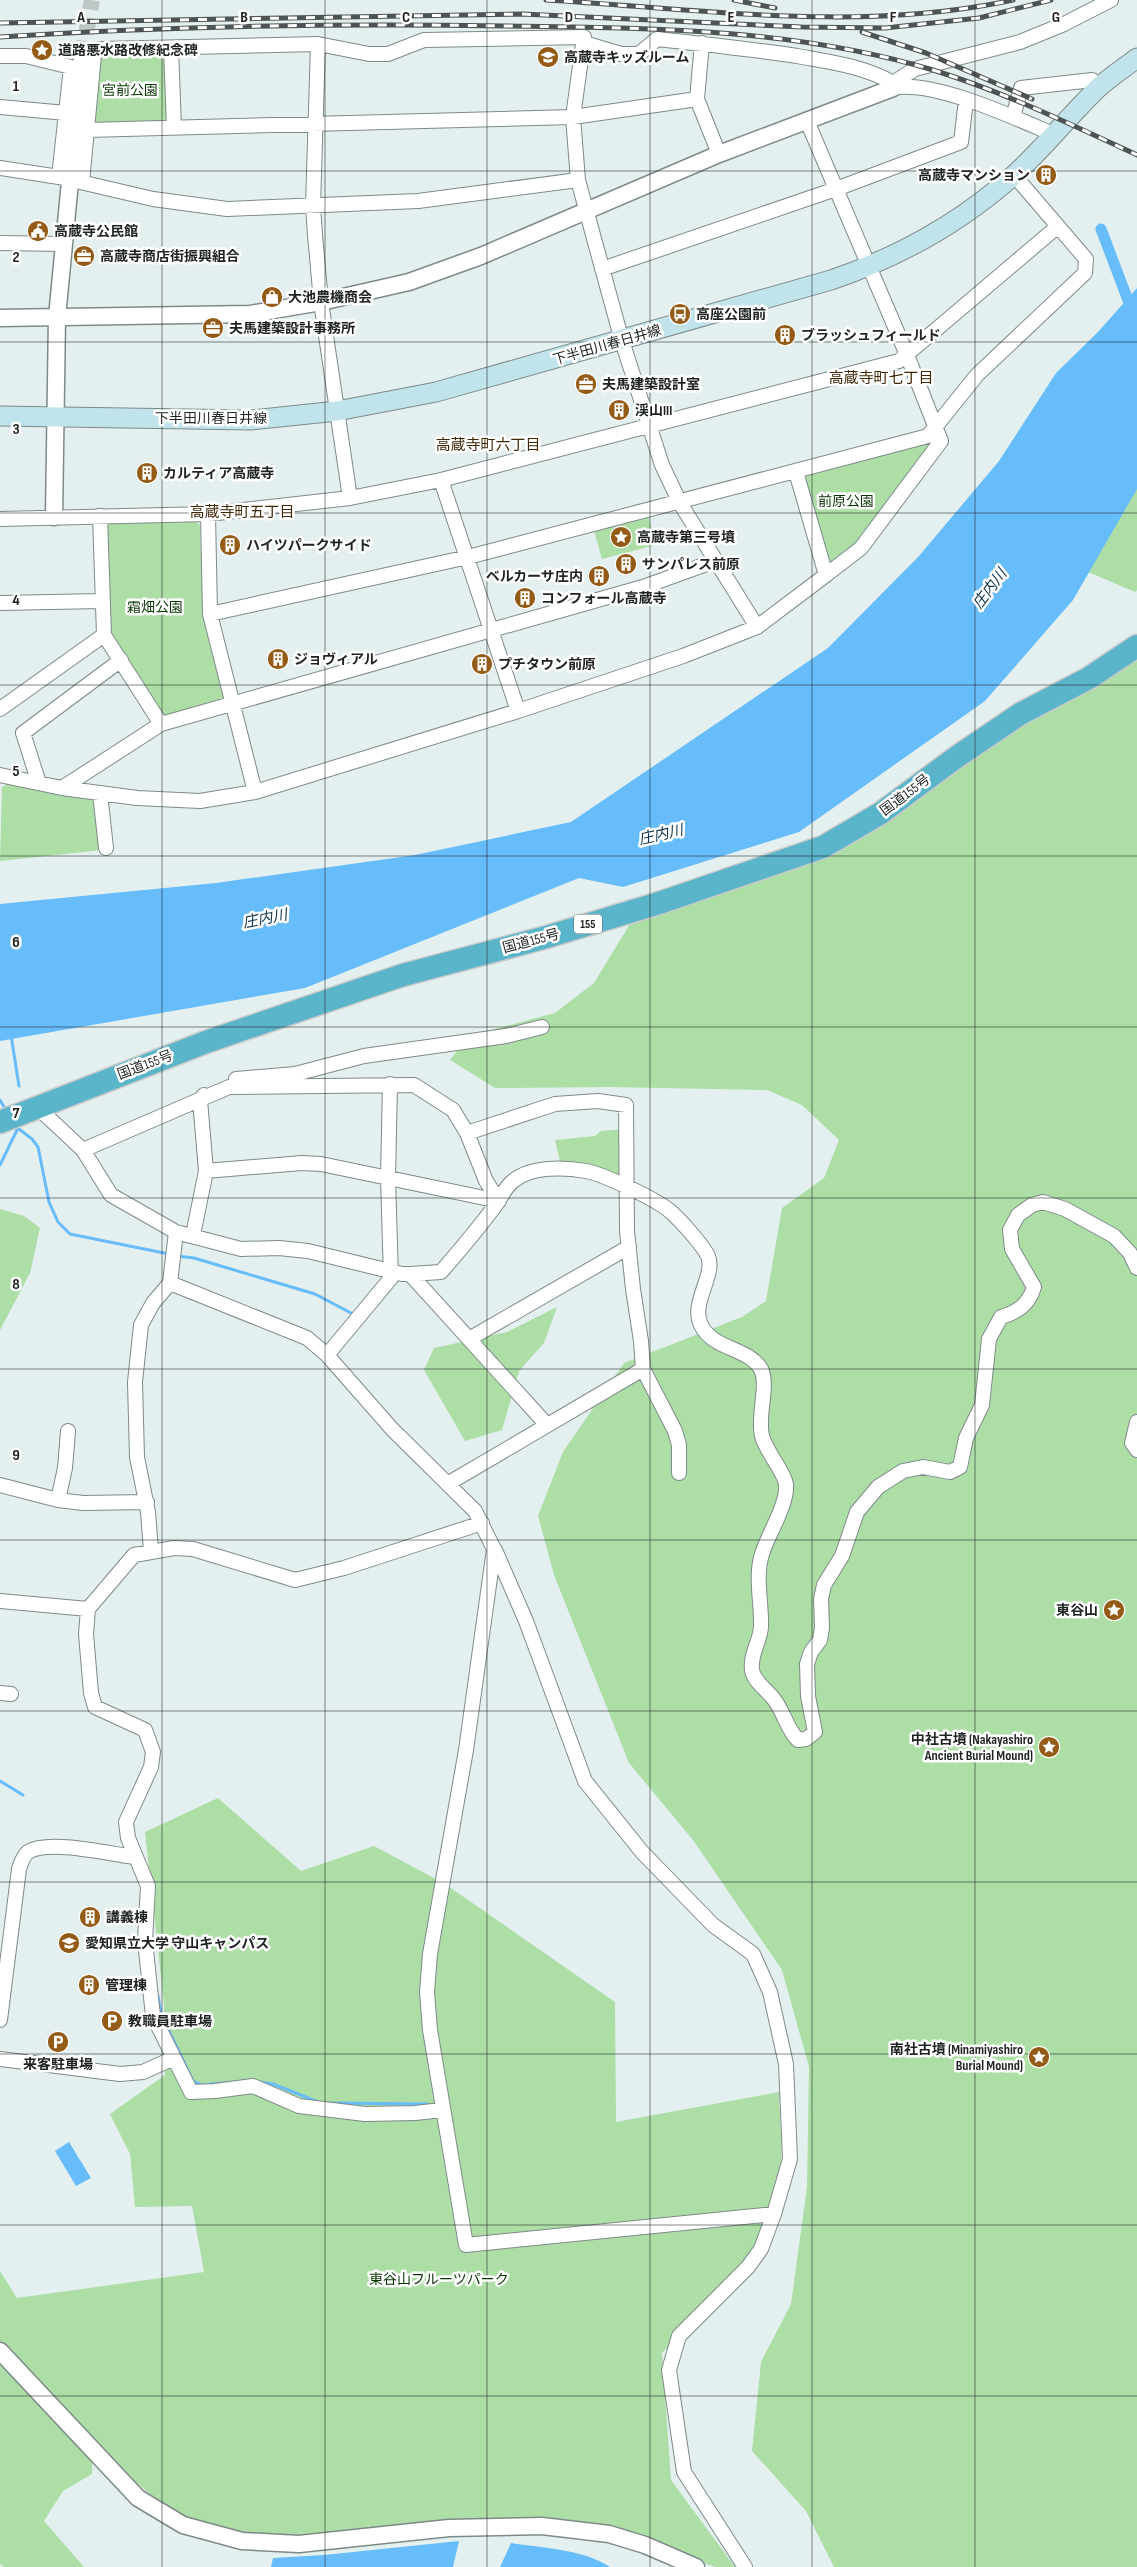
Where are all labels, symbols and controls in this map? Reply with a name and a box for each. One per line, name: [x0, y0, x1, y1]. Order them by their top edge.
text: A: [76, 8, 85, 27]
text: B: [240, 8, 248, 27]
text: C: [402, 8, 410, 27]
text: D: [565, 8, 573, 27]
text: E: [728, 8, 735, 27]
text: F: [890, 8, 897, 27]
text: G: [1052, 8, 1060, 27]
place icon: 道路悪水路改修紀念碑: [30, 38, 54, 62]
place label: 道路悪水路改修紀念碑: [58, 42, 198, 59]
school or university icon: 高蔵寺キッズルーム: [536, 45, 560, 69]
place label: 高蔵寺キッズルーム: [564, 49, 690, 66]
text: 1: [13, 77, 20, 96]
park label: 宮前公園: [102, 82, 158, 99]
building icon: 高蔵寺マンション: [1034, 163, 1058, 187]
place label: 高蔵寺マンション: [918, 167, 1030, 184]
public building icon: 高蔵寺公民館: [26, 219, 50, 243]
place label: 高蔵寺公民館: [54, 223, 138, 240]
office icon: 高蔵寺商店街振興組合: [72, 244, 96, 268]
text: 2: [12, 248, 20, 267]
place label: 高蔵寺商店街振興組合: [100, 248, 240, 265]
shop icon: 大池農機商会: [260, 285, 284, 309]
place label: 大池農機商会: [288, 289, 372, 306]
bus stop icon: 高座公園前: [668, 302, 692, 326]
place label: 高座公園前: [696, 306, 766, 323]
office icon: 夫馬建築設計事務所: [201, 316, 225, 340]
place label: 夫馬建築設計事務所: [229, 320, 355, 337]
street label: 下半田川春日井線: [551, 321, 663, 369]
building icon: ブラッシュフィールド: [773, 323, 797, 347]
place label: ブラッシュフィールド: [801, 327, 941, 344]
district label: 高蔵寺町七丁目: [828, 369, 934, 388]
office icon: 夫馬建築設計室: [574, 372, 598, 396]
place label: 夫馬建築設計室: [602, 376, 700, 393]
building icon: 渓山III: [607, 398, 631, 422]
place label: 渓山III: [635, 402, 672, 419]
street label: 下半田川春日井線: [155, 410, 267, 427]
text: 3: [12, 420, 20, 439]
district label: 高蔵寺町六丁目: [435, 436, 541, 455]
building icon: カルティア高蔵寺: [135, 461, 159, 485]
place label: カルティア高蔵寺: [163, 465, 274, 482]
park label: 前原公園: [818, 493, 874, 510]
district label: 高蔵寺町五丁目: [189, 503, 295, 522]
place icon: 高蔵寺第三号墳: [609, 525, 633, 549]
place label: 高蔵寺第三号墳: [637, 529, 735, 546]
building icon: ハイツパークサイド: [218, 533, 242, 557]
place label: ハイツパークサイド: [246, 537, 372, 554]
building icon: サンパレス前原: [614, 552, 638, 576]
place label: サンパレス前原: [642, 556, 740, 573]
building icon: ベルカーサ庄内: [587, 564, 611, 588]
water label: 庄内川: [969, 564, 1012, 613]
place label: ベルカーサ庄内: [486, 568, 583, 585]
building icon: コンフォール高蔵寺: [513, 586, 537, 610]
place label: コンフォール高蔵寺: [541, 590, 667, 607]
text: 4: [12, 591, 20, 610]
park label: 霜畑公園: [127, 599, 183, 616]
building icon: ジョヴィアル: [266, 647, 290, 671]
place label: ジョヴィアル: [294, 651, 378, 668]
building icon: プチタウン前原: [470, 652, 494, 676]
place label: プチタウン前原: [498, 656, 596, 673]
text: 5: [12, 762, 20, 781]
street label: 国道155号: [877, 771, 933, 819]
water label: 庄内川: [637, 820, 687, 849]
water label: 庄内川: [241, 905, 291, 933]
road number: 155: [574, 914, 602, 934]
street label: 国道155号: [501, 925, 561, 957]
text: 6: [12, 933, 20, 952]
street label: 国道155号: [115, 1047, 175, 1083]
text: 7: [13, 1104, 20, 1123]
text: 8: [12, 1275, 20, 1294]
text: 9: [12, 1446, 20, 1465]
place icon: 東谷山: [1102, 1598, 1126, 1622]
place label: 東谷山: [1056, 1602, 1098, 1619]
place label: 中社古墳 (Nakayashiro Ancient Burial Mound): [911, 1731, 1033, 1764]
place icon: 中社古墳 (Nakayashiro Ancient Burial Mound): [1037, 1735, 1061, 1759]
building icon: 講義棟: [78, 1905, 102, 1929]
place label: 講義棟: [106, 1909, 148, 1926]
school or university icon: 愛知県立大学 守山キャンパス: [57, 1931, 81, 1955]
place label: 愛知県立大学 守山キャンパス: [85, 1935, 269, 1952]
building icon: 管理棟: [77, 1973, 101, 1997]
place label: 管理棟: [105, 1977, 147, 1994]
parking icon: 教職員駐車場: [100, 2009, 124, 2033]
place label: 教職員駐車場: [128, 2013, 212, 2030]
parking icon: 来客駐車場: [46, 2030, 70, 2054]
place label: 南社古墳 (Minamiyashiro Burial Mound): [890, 2041, 1023, 2074]
place icon: 南社古墳 (Minamiyashiro Burial Mound): [1027, 2045, 1051, 2069]
place label: 来客駐車場: [23, 2056, 93, 2073]
park label: 東谷山フルーツパーク: [369, 2271, 509, 2288]

